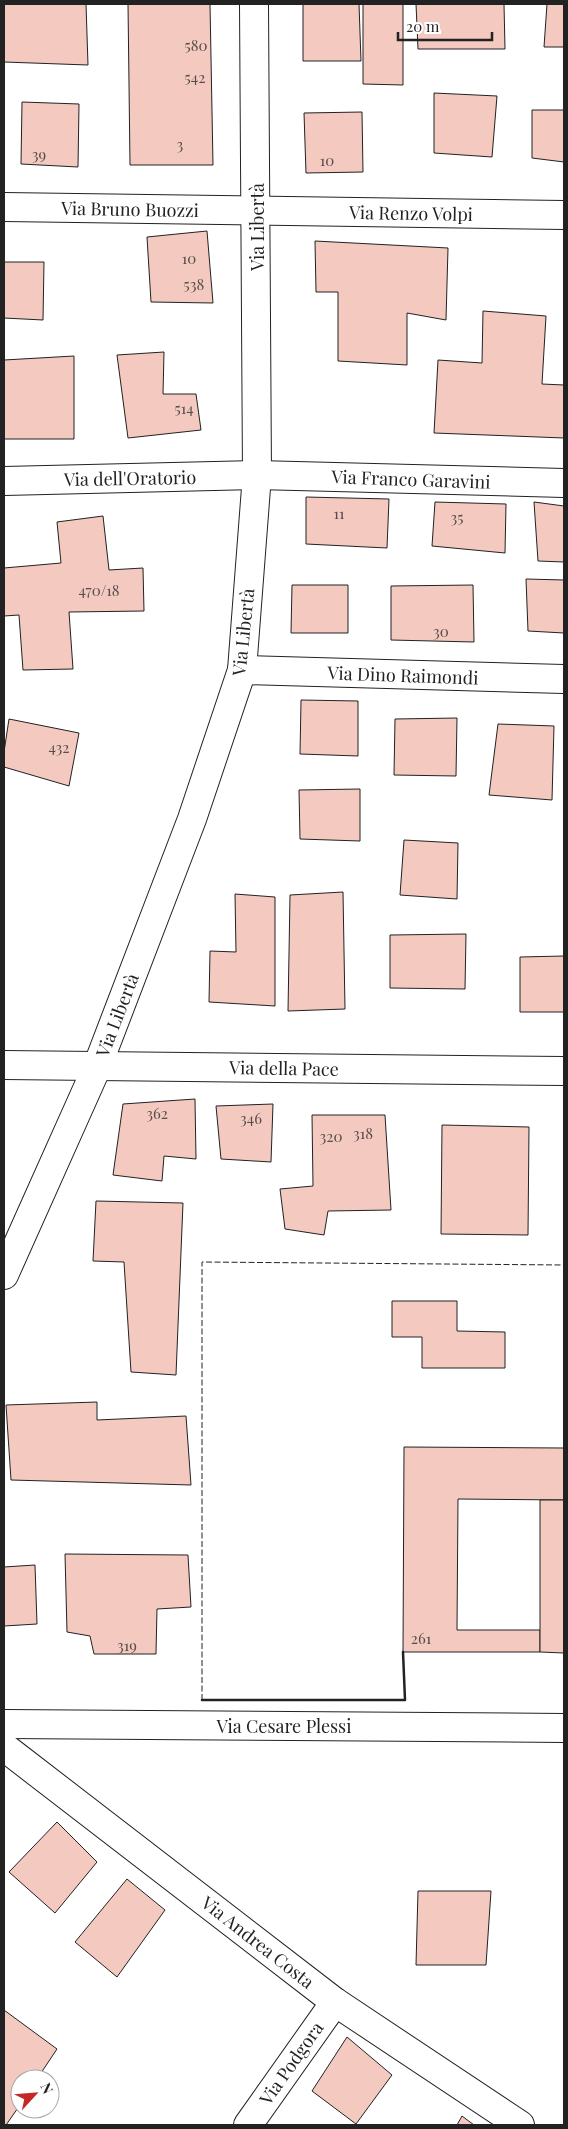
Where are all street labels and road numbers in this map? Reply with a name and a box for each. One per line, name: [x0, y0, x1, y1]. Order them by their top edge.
street label: Via Libertà: [245, 183, 269, 272]
street label: Via Bruno Buozzi: [60, 196, 199, 222]
street label: Via Renzo Volpi: [348, 200, 473, 226]
street label: Via Franco Garavini: [330, 464, 491, 494]
street label: Via dell'Oratorio: [63, 465, 196, 491]
street label: Via Libertà: [226, 587, 260, 678]
street label: Via Dino Raimondi: [326, 660, 479, 690]
street label: Via Libertà: [90, 970, 144, 1061]
street label: Via della Pace: [228, 1055, 339, 1081]
street label: Via Cesare Plessi: [216, 1714, 351, 1738]
street label: Via Andrea Costa: [196, 1890, 319, 1994]
street label: Via Podgora: [253, 2017, 328, 2110]

